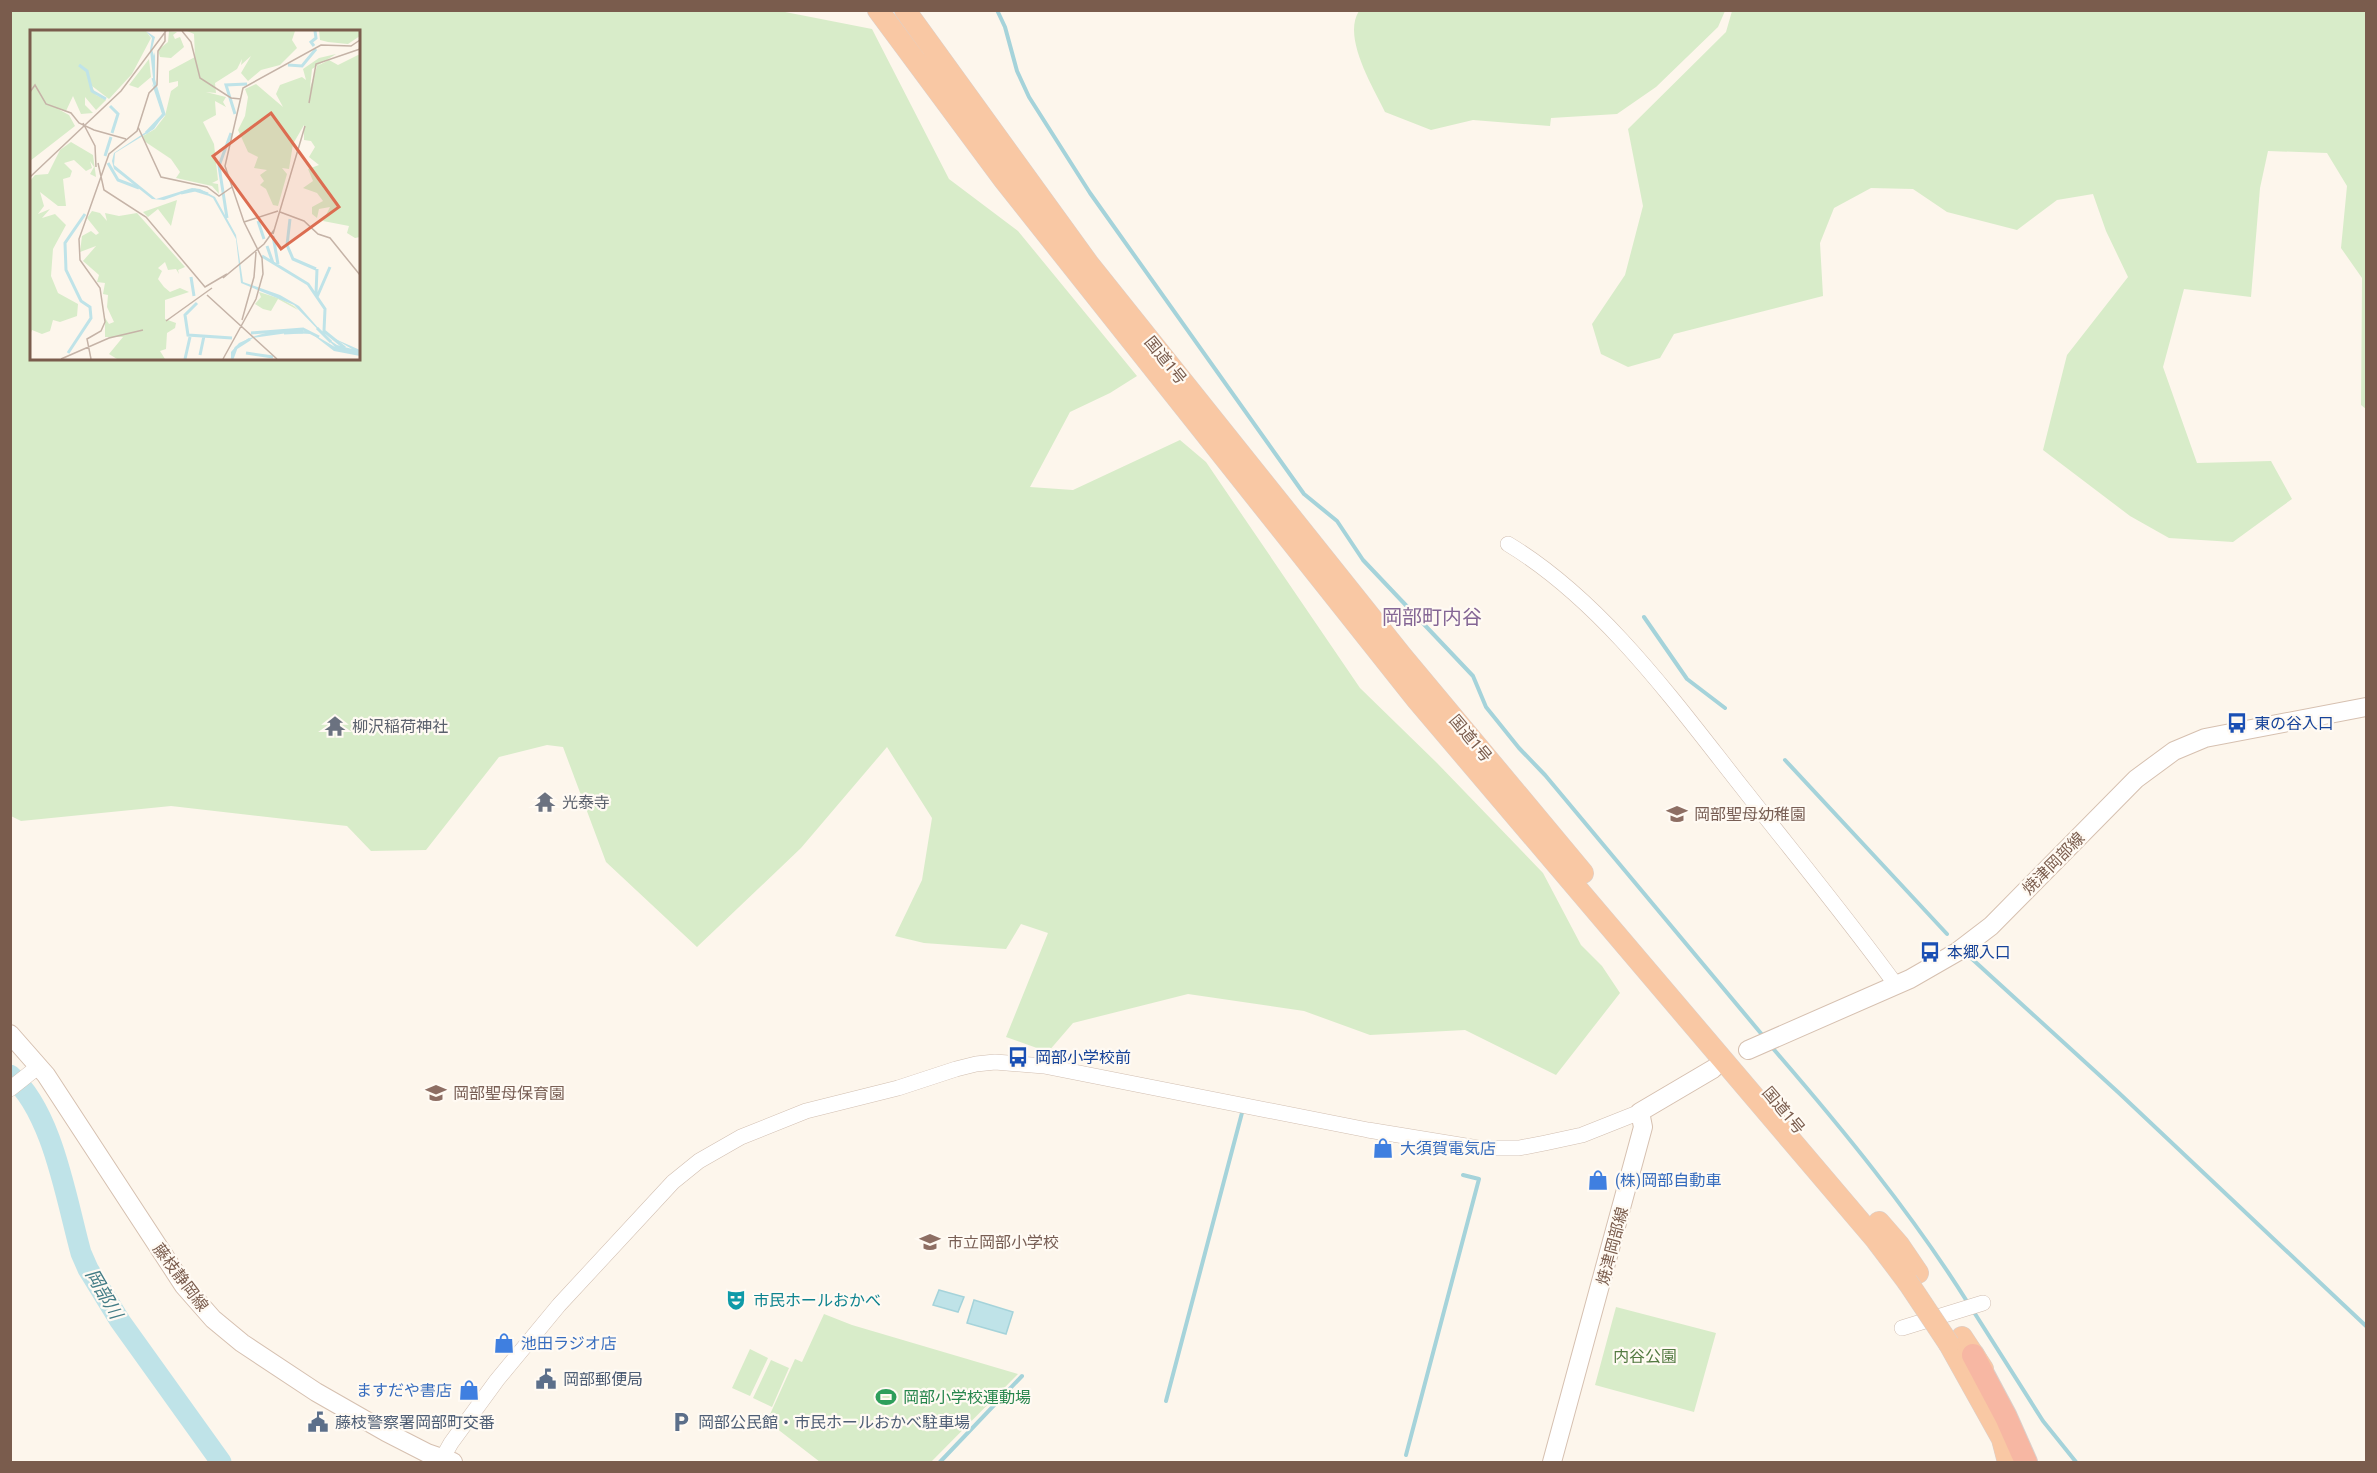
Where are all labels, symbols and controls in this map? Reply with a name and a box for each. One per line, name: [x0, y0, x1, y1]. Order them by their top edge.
inset map: [30, 30, 360, 360]
street label: 国道1号: [1141, 333, 1191, 388]
district label: 岡部町内谷: [1382, 605, 1482, 629]
street label: 国道1号: [1445, 711, 1496, 766]
bus stop icon: 東の谷入口: [2225, 711, 2249, 735]
temple icon: 柳沢稲荷神社: [323, 714, 347, 738]
place label: 東の谷入口: [2254, 714, 2334, 733]
place label: 柳沢稲荷神社: [352, 717, 448, 736]
temple icon: 光泰寺: [533, 790, 557, 814]
place label: 光泰寺: [562, 793, 610, 812]
school or university icon: 岡部聖母幼稚園: [1665, 802, 1689, 826]
place label: 岡部聖母幼稚園: [1694, 805, 1806, 824]
street label: 焼津岡部線: [2018, 828, 2088, 898]
bus stop icon: 本郷入口: [1918, 940, 1942, 964]
place label: 本郷入口: [1947, 943, 2011, 962]
bus stop icon: 岡部小学校前: [1006, 1045, 1030, 1069]
place label: 岡部小学校前: [1035, 1048, 1131, 1067]
school or university icon: 岡部聖母保育園: [424, 1081, 448, 1105]
street label: 国道1号: [1758, 1083, 1809, 1138]
place label: 岡部聖母保育園: [453, 1084, 565, 1103]
shop icon: 大須賀電気店: [1371, 1136, 1395, 1160]
place label: 大須賀電気店: [1400, 1139, 1496, 1158]
shop icon: (株)岡部自動車: [1586, 1168, 1610, 1192]
place label: (株)岡部自動車: [1615, 1171, 1721, 1190]
street label: 焼津岡部線: [1593, 1205, 1632, 1287]
school or university icon: 市立岡部小学校: [918, 1230, 942, 1254]
place label: 市立岡部小学校: [947, 1233, 1059, 1252]
street label: 藤枝静岡線: [149, 1240, 212, 1315]
water label: 岡部川: [82, 1265, 128, 1324]
theatre icon: 市民ホールおかべ: [724, 1288, 748, 1312]
place label: 市民ホールおかべ: [753, 1291, 881, 1310]
shop icon: 池田ラジオ店: [492, 1331, 516, 1355]
place label: 池田ラジオ店: [521, 1334, 617, 1353]
park label: 内谷公園: [1613, 1347, 1677, 1366]
public building icon: 岡部郵便局: [534, 1367, 558, 1391]
place label: 岡部郵便局: [563, 1370, 643, 1389]
shop icon: ますだや書店: [457, 1378, 481, 1402]
place label: ますだや書店: [356, 1381, 452, 1400]
sports icon: 岡部小学校運動場: [874, 1385, 898, 1409]
place label: 岡部小学校運動場: [903, 1388, 1031, 1407]
public building icon: 藤枝警察署岡部町交番: [306, 1410, 330, 1434]
parking icon: 岡部公民館・市民ホールおかべ駐車場: [669, 1410, 693, 1434]
place label: 藤枝警察署岡部町交番: [335, 1413, 495, 1432]
place label: 岡部公民館・市民ホールおかべ駐車場: [698, 1413, 970, 1432]

